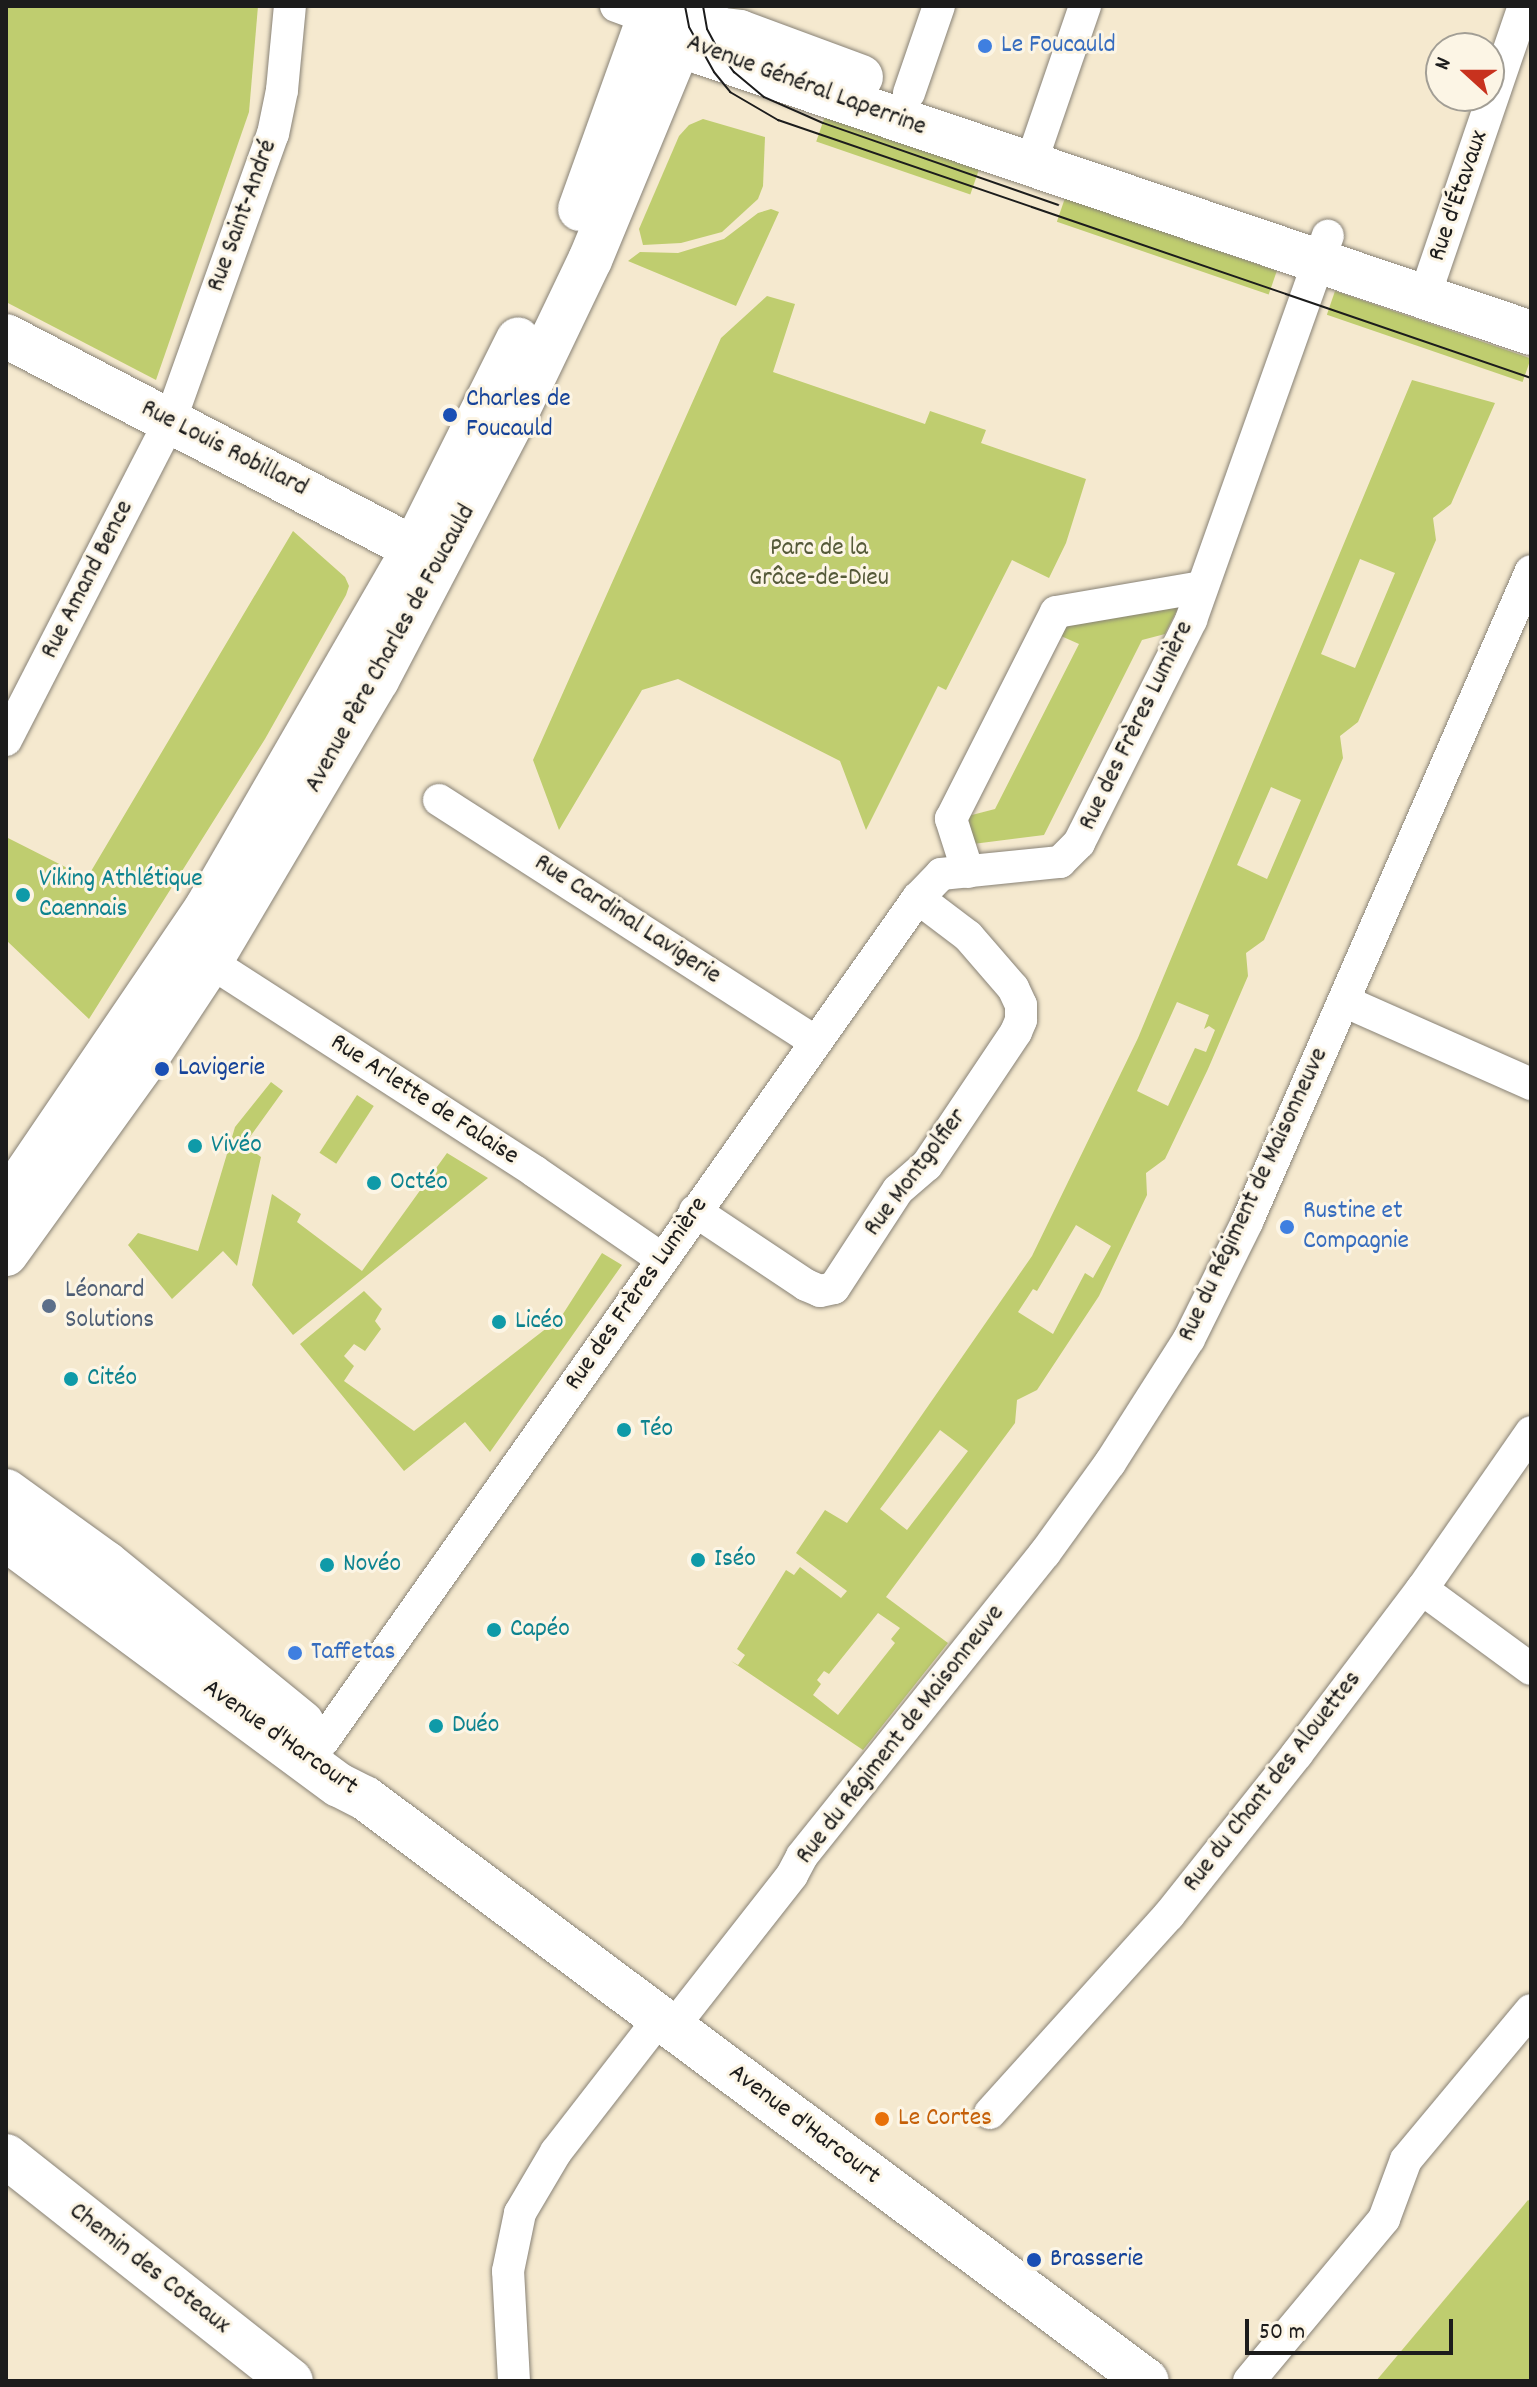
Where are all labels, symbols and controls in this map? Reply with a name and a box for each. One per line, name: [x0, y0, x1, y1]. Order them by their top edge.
street label: Avenue Général Laperrine: [682, 28, 930, 144]
place label: Le Foucauld: [1001, 30, 1116, 62]
north arrow: [1425, 32, 1505, 112]
marker: Le Foucauld: [976, 37, 994, 55]
text: N: [1428, 53, 1460, 75]
street label: Rue d'Étavaux: [1422, 127, 1496, 265]
street label: Rue Saint-André: [201, 136, 285, 296]
place label: Charles de Foucauld: [466, 384, 571, 446]
street label: Rue Louis Robillard: [135, 394, 313, 504]
marker: Charles de Foucauld: [441, 406, 459, 424]
street label: Rue Amand Bence: [35, 496, 141, 664]
street label: Avenue Père Charles de Foucauld: [299, 500, 483, 798]
park label: Parc de la Grâce-de-Dieu: [749, 533, 889, 594]
street label: Rue des Frères Lumière: [1073, 616, 1201, 836]
street label: Rue Cardinal Lavigerie: [528, 848, 726, 992]
place label: Viking Athlétique Caennais: [39, 864, 203, 926]
marker: Viking Athlétique Caennais: [14, 886, 32, 904]
street label: Rue Arlette de Falaise: [324, 1027, 524, 1173]
street label: Rue du Régiment de Maisonneuve: [1172, 1043, 1336, 1347]
place label: Lavigerie: [178, 1053, 265, 1085]
marker: Lavigerie: [153, 1060, 171, 1078]
street label: Rue Montgolfier: [858, 1103, 974, 1243]
place label: Vivéo: [211, 1130, 262, 1162]
marker: Vivéo: [186, 1137, 204, 1155]
place label: Octéo: [390, 1167, 448, 1199]
marker: Octéo: [365, 1174, 383, 1192]
street label: Rue des Frères Lumière: [559, 1191, 715, 1397]
place label: Rustine et Compagnie: [1303, 1196, 1409, 1258]
marker: Rustine et Compagnie: [1278, 1218, 1296, 1236]
place label: Léonard Solutions: [65, 1275, 154, 1336]
marker: Léonard Solutions: [40, 1297, 58, 1315]
place label: Licéo: [515, 1306, 564, 1338]
marker: Licéo: [490, 1313, 508, 1331]
place label: Citéo: [87, 1363, 137, 1395]
marker: Citéo: [62, 1370, 80, 1388]
place label: Téo: [640, 1414, 673, 1446]
marker: Téo: [615, 1421, 633, 1439]
place label: Iséo: [714, 1544, 756, 1576]
place label: Novéo: [343, 1549, 401, 1581]
marker: Iséo: [689, 1551, 707, 1569]
marker: Novéo: [318, 1556, 336, 1574]
street label: Rue du Régiment de Maisonneuve: [790, 1599, 1012, 1871]
place label: Capéo: [510, 1614, 570, 1646]
marker: Capéo: [485, 1621, 503, 1639]
place label: Taffetas: [311, 1637, 395, 1669]
marker: Taffetas: [286, 1644, 304, 1662]
street label: Rue du Chant des Alouettes: [1177, 1665, 1369, 1899]
street label: Avenue d'Harcourt: [196, 1673, 364, 1803]
place label: Duéo: [452, 1710, 499, 1742]
marker: Duéo: [427, 1717, 445, 1735]
street label: Avenue d'Harcourt: [722, 2058, 886, 2192]
place label: Le Cortes: [898, 2103, 992, 2135]
marker: Le Cortes: [873, 2110, 891, 2128]
street label: Chemin des Coteaux: [62, 2196, 236, 2342]
place label: Brasserie: [1050, 2244, 1143, 2276]
marker: Brasserie: [1025, 2251, 1043, 2269]
scale bar: [1249, 2303, 1457, 2353]
text: 50 m: [1259, 2316, 1305, 2350]

